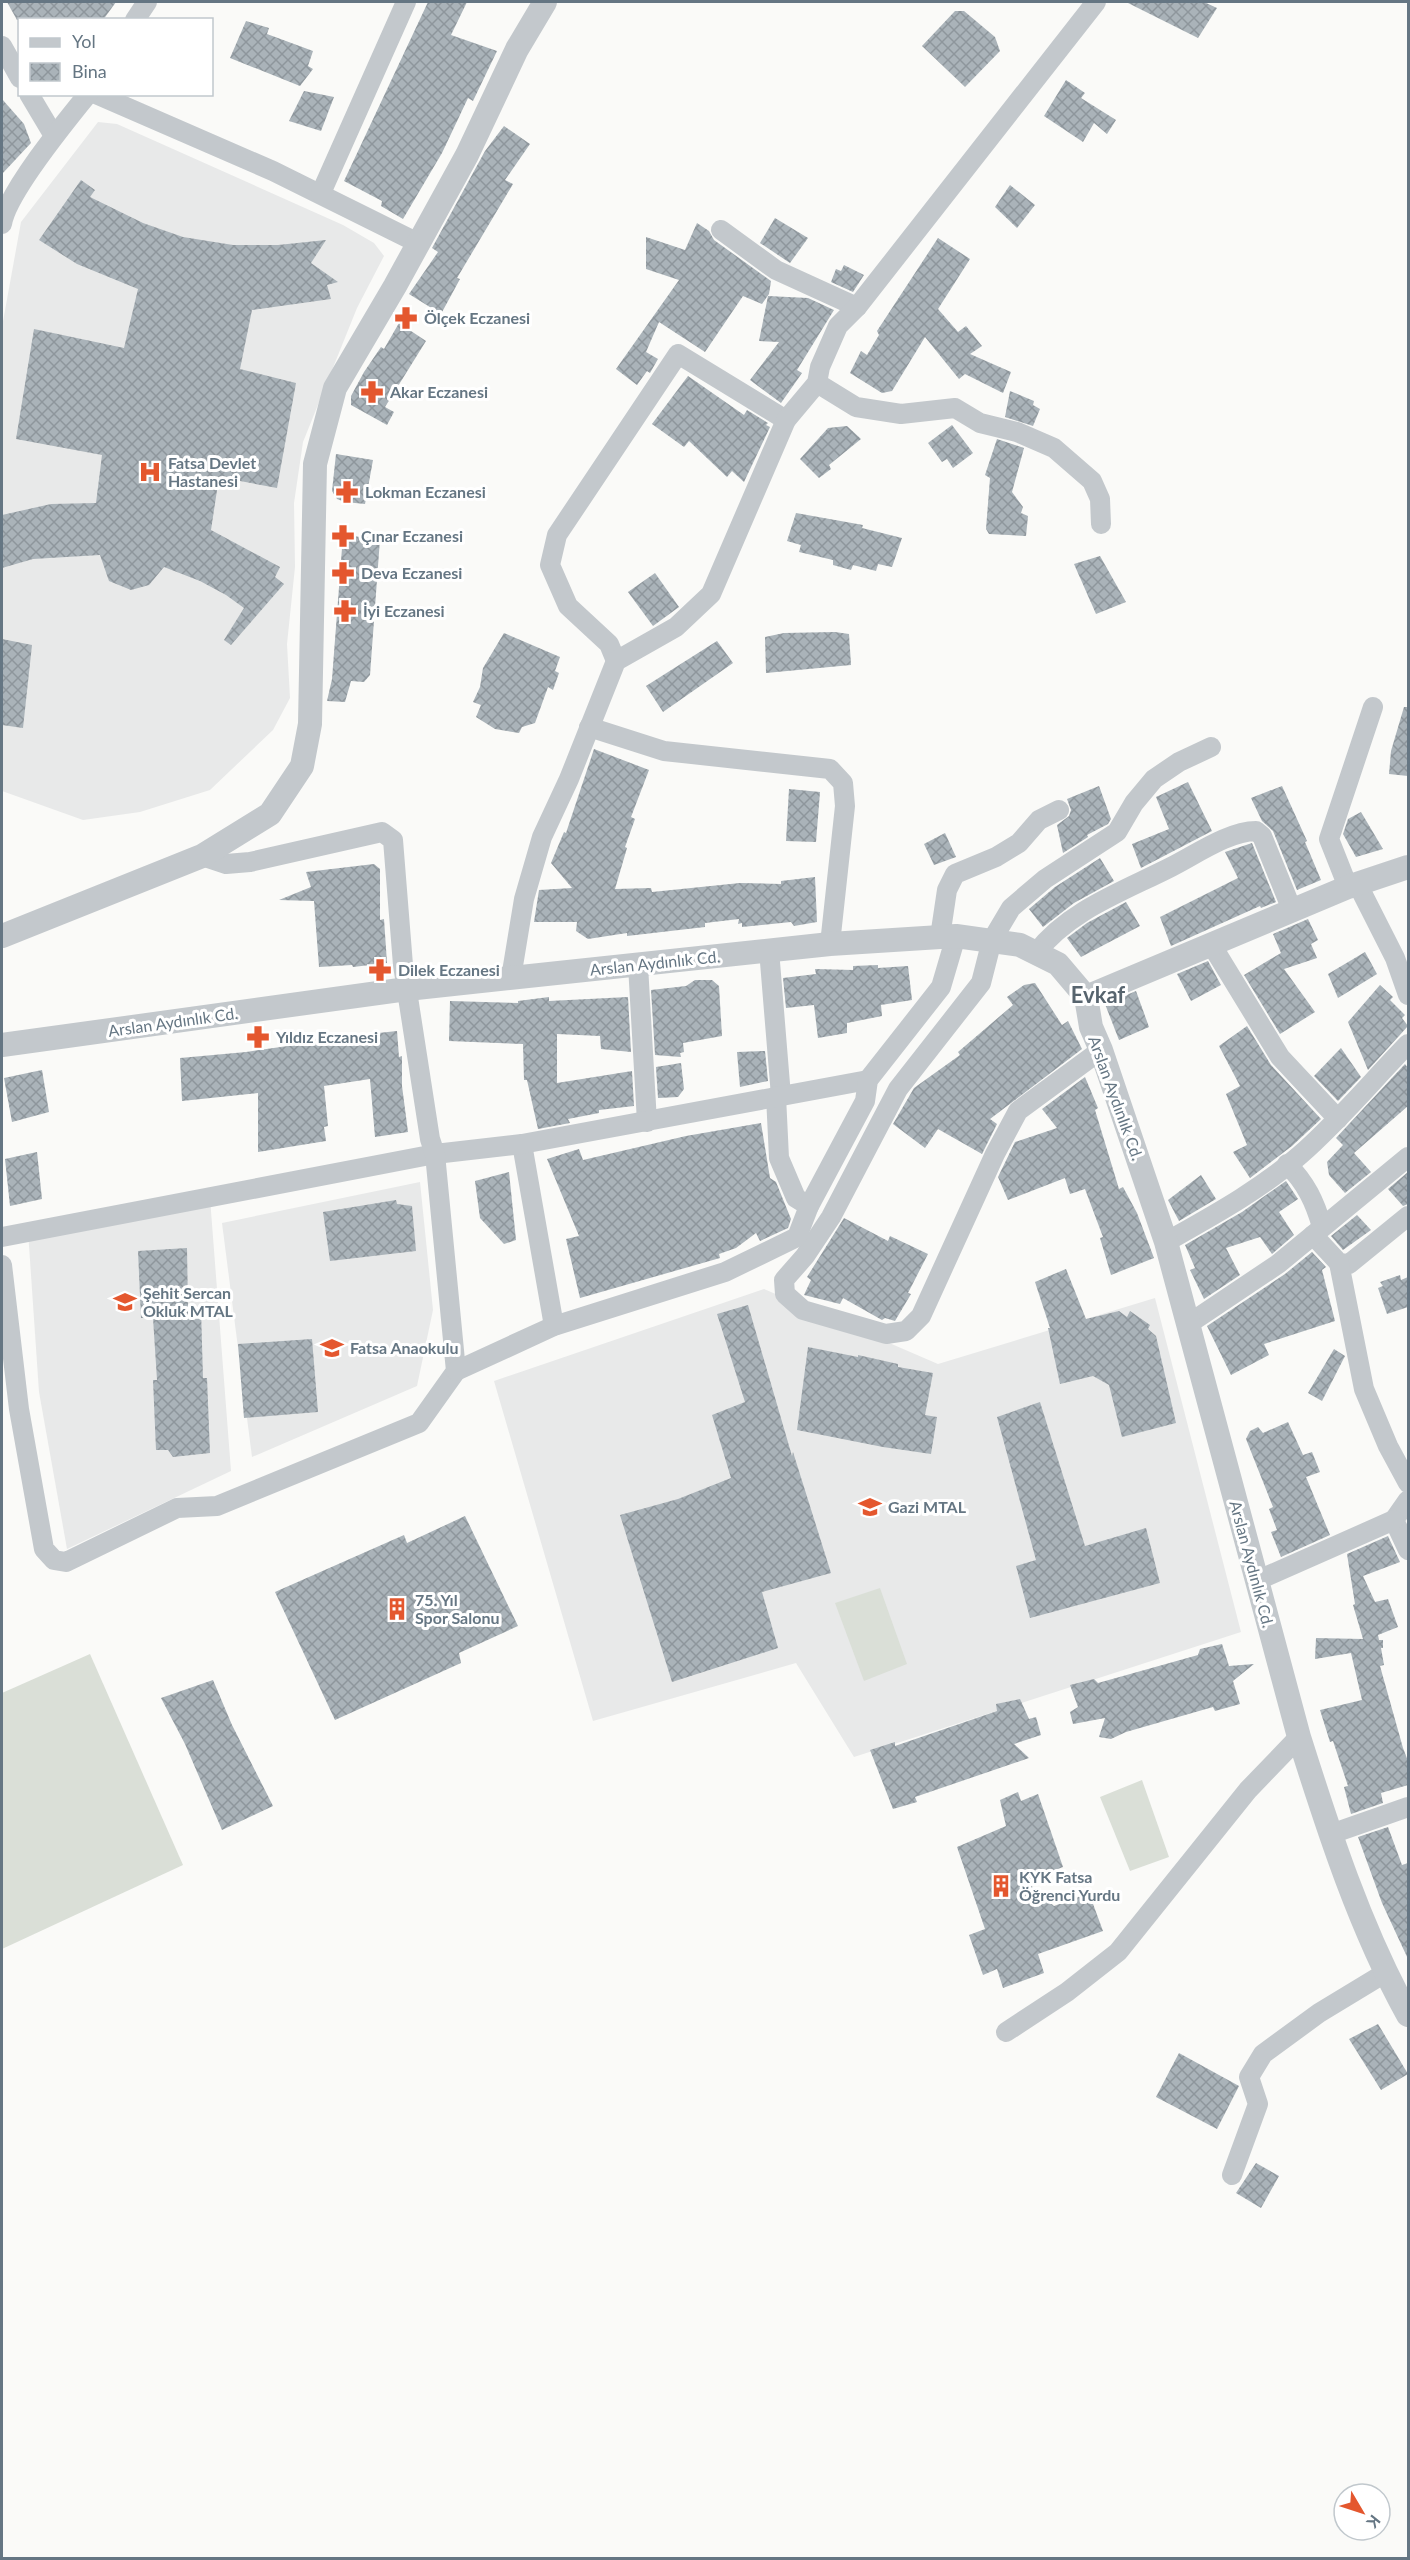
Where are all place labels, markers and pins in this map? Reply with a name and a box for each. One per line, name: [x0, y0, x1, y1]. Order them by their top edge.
pharmacy icon: Ölçek Eczanesi: [393, 305, 419, 331]
place label: Ölçek Eczanesi: [424, 308, 530, 327]
pharmacy icon: Akar Eczanesi: [359, 379, 385, 405]
place label: Akar Eczanesi: [389, 382, 488, 401]
place label: Fatsa Devlet Hastanesi: [168, 453, 256, 490]
hospital icon: Fatsa Devlet Hastanesi: [137, 459, 163, 485]
pharmacy icon: Lokman Eczanesi: [334, 479, 360, 505]
place label: Lokman Eczanesi: [365, 482, 486, 501]
pharmacy icon: Çınar Eczanesi: [330, 523, 356, 549]
place label: Çınar Eczanesi: [361, 526, 463, 545]
pharmacy icon: Deva Eczanesi: [330, 560, 356, 586]
place label: Deva Eczanesi: [361, 563, 462, 582]
pharmacy icon: İyi Eczanesi: [332, 598, 358, 624]
place label: İyi Eczanesi: [363, 601, 445, 620]
pharmacy icon: Dilek Eczanesi: [367, 957, 393, 983]
place label: Dilek Eczanesi: [398, 960, 500, 979]
pharmacy icon: Yıldız Eczanesi: [245, 1024, 271, 1050]
place label: Yıldız Eczanesi: [275, 1027, 378, 1046]
place label: Şehit Sercan Okluk MTAL: [143, 1283, 233, 1320]
school or university icon: Şehit Sercan Okluk MTAL: [112, 1289, 138, 1315]
school or university icon: Fatsa Anaokulu: [319, 1335, 345, 1361]
place label: Fatsa Anaokulu: [350, 1338, 458, 1357]
school or university icon: Gazi MTAL: [857, 1494, 883, 1520]
place label: Gazi MTAL: [888, 1497, 967, 1516]
place label: 75. Yıl Spor Salonu: [415, 1590, 499, 1627]
building icon: 75. Yıl Spor Salonu: [384, 1596, 410, 1622]
place label: KYK Fatsa Öğrenci Yurdu: [1019, 1867, 1120, 1904]
building icon: KYK Fatsa Öğrenci Yurdu: [988, 1873, 1014, 1899]

